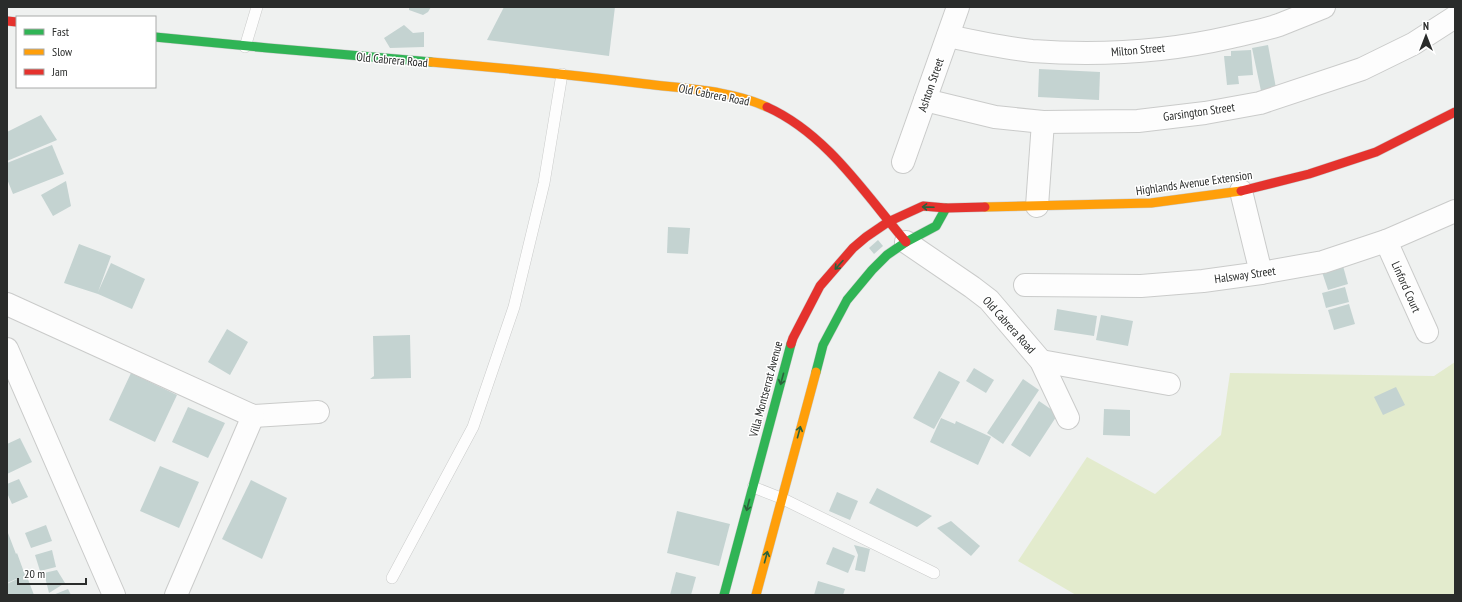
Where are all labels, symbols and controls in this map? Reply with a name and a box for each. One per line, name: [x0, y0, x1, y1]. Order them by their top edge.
legend: [16, 16, 156, 88]
north arrow: [1406, 16, 1446, 56]
text: N: [1423, 19, 1429, 33]
text: Fast: [52, 24, 70, 39]
street label: Milton Street: [1110, 40, 1166, 59]
text: Slow: [52, 44, 73, 59]
street label: Old Cabrera Road: [356, 49, 428, 70]
street label: Ashton Street: [914, 55, 947, 114]
text: Jam: [51, 64, 68, 79]
street label: Old Cabrera Road: [677, 80, 751, 109]
street label: Garsington Street: [1162, 99, 1236, 124]
street label: Highlands Avenue Extension: [1135, 167, 1253, 198]
one-way arrow: [922, 203, 935, 211]
one-way arrow: [834, 259, 843, 270]
street label: Linford Court: [1389, 259, 1425, 315]
street label: Halsway Street: [1213, 263, 1277, 286]
street label: Old Cabrera Road: [980, 293, 1039, 356]
street label: Villa Montserrat Avenue: [745, 339, 786, 439]
one-way arrow: [777, 373, 785, 386]
one-way arrow: [796, 425, 803, 438]
one-way arrow: [744, 498, 751, 511]
one-way arrow: [763, 551, 770, 564]
scale bar: [18, 560, 86, 586]
text: 20 m: [24, 566, 45, 581]

